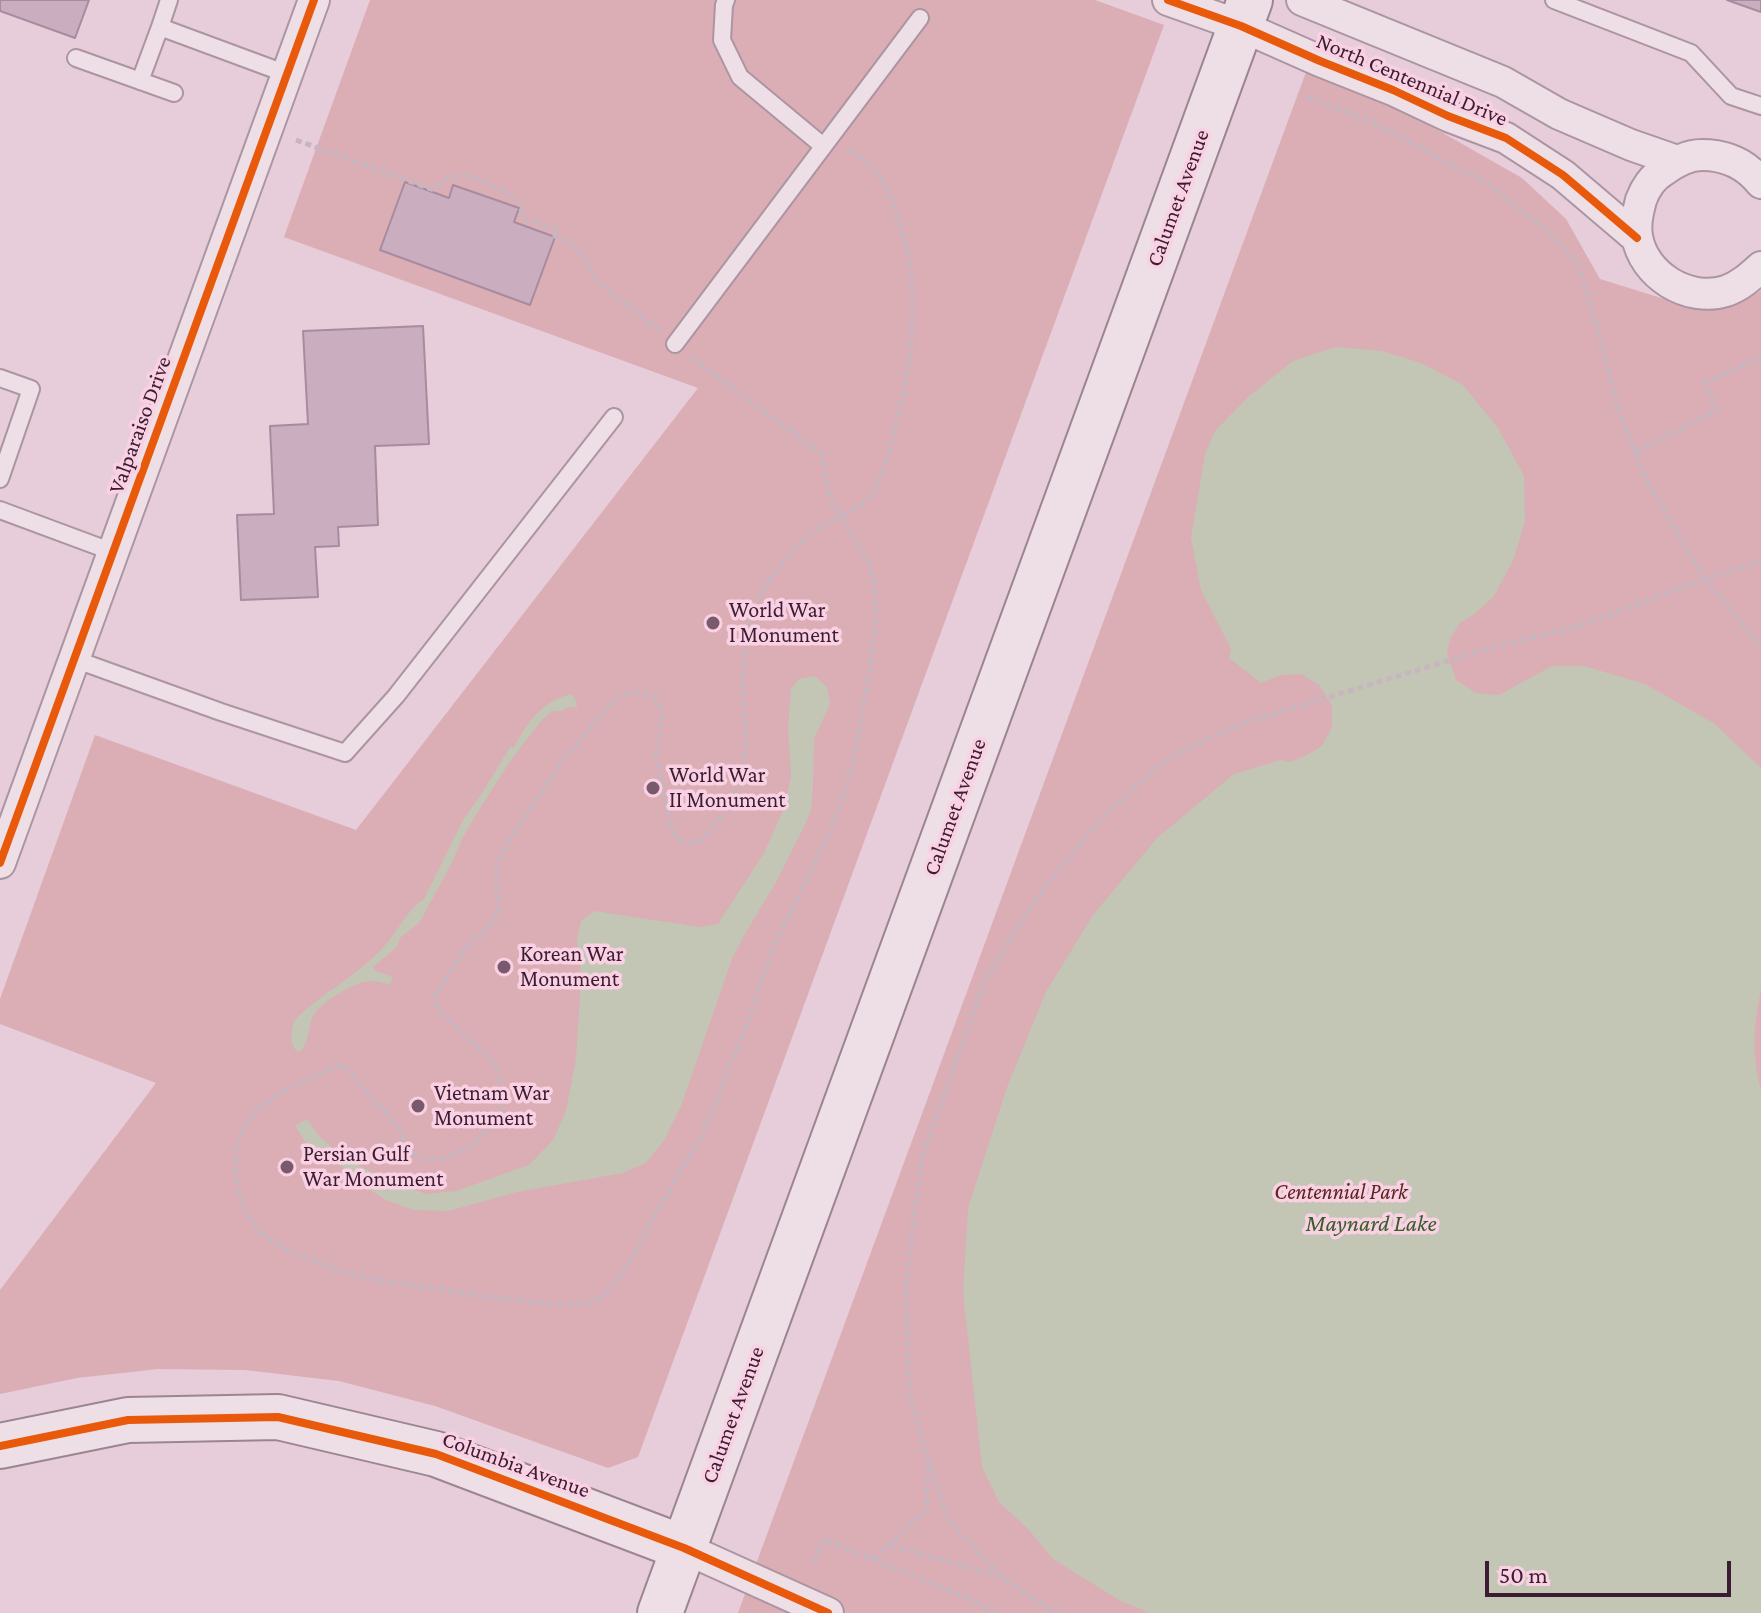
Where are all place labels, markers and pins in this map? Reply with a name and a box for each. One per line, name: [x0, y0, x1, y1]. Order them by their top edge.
place label: World War I Monument: [729, 597, 839, 648]
marker: World War I Monument: [704, 614, 722, 632]
place label: World War II Monument: [669, 762, 786, 814]
marker: World War II Monument: [644, 779, 662, 797]
place label: Korean War Monument: [520, 941, 624, 992]
marker: Korean War Monument: [495, 958, 513, 976]
place label: Vietnam War Monument: [434, 1080, 550, 1132]
marker: Vietnam War Monument: [409, 1097, 427, 1115]
place label: Persian Gulf War Monument: [303, 1141, 443, 1192]
marker: Persian Gulf War Monument: [278, 1158, 296, 1176]

